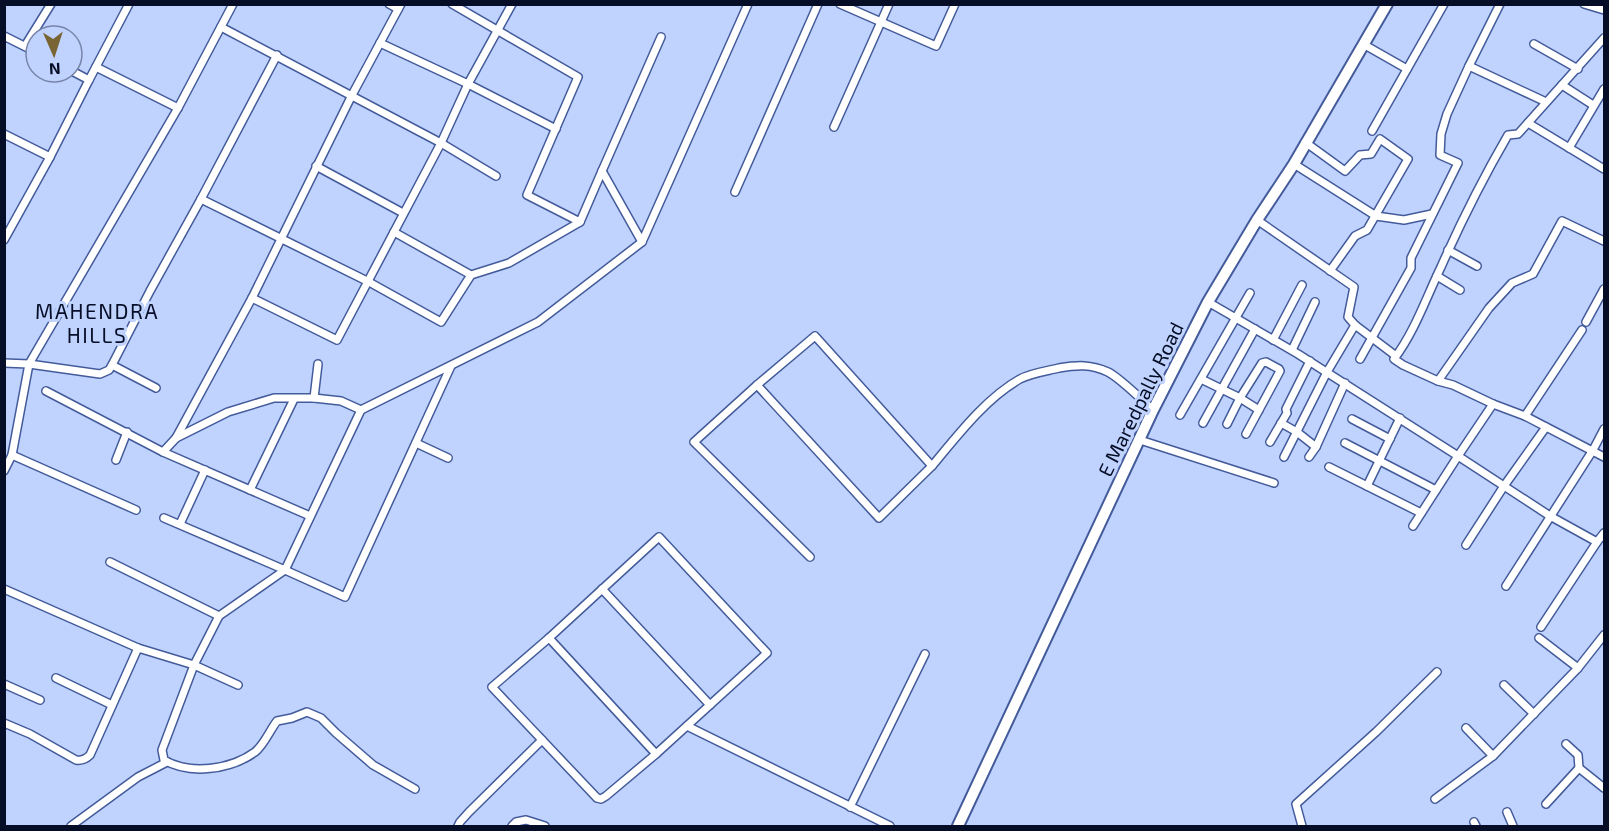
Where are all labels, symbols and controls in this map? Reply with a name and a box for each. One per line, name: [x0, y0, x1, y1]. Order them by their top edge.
north arrow: [24, 24, 84, 84]
text: N: [49, 60, 61, 79]
district label: MAHENDRA HILLS: [35, 298, 159, 347]
street label: E Maredpally Road: [1092, 318, 1188, 480]

